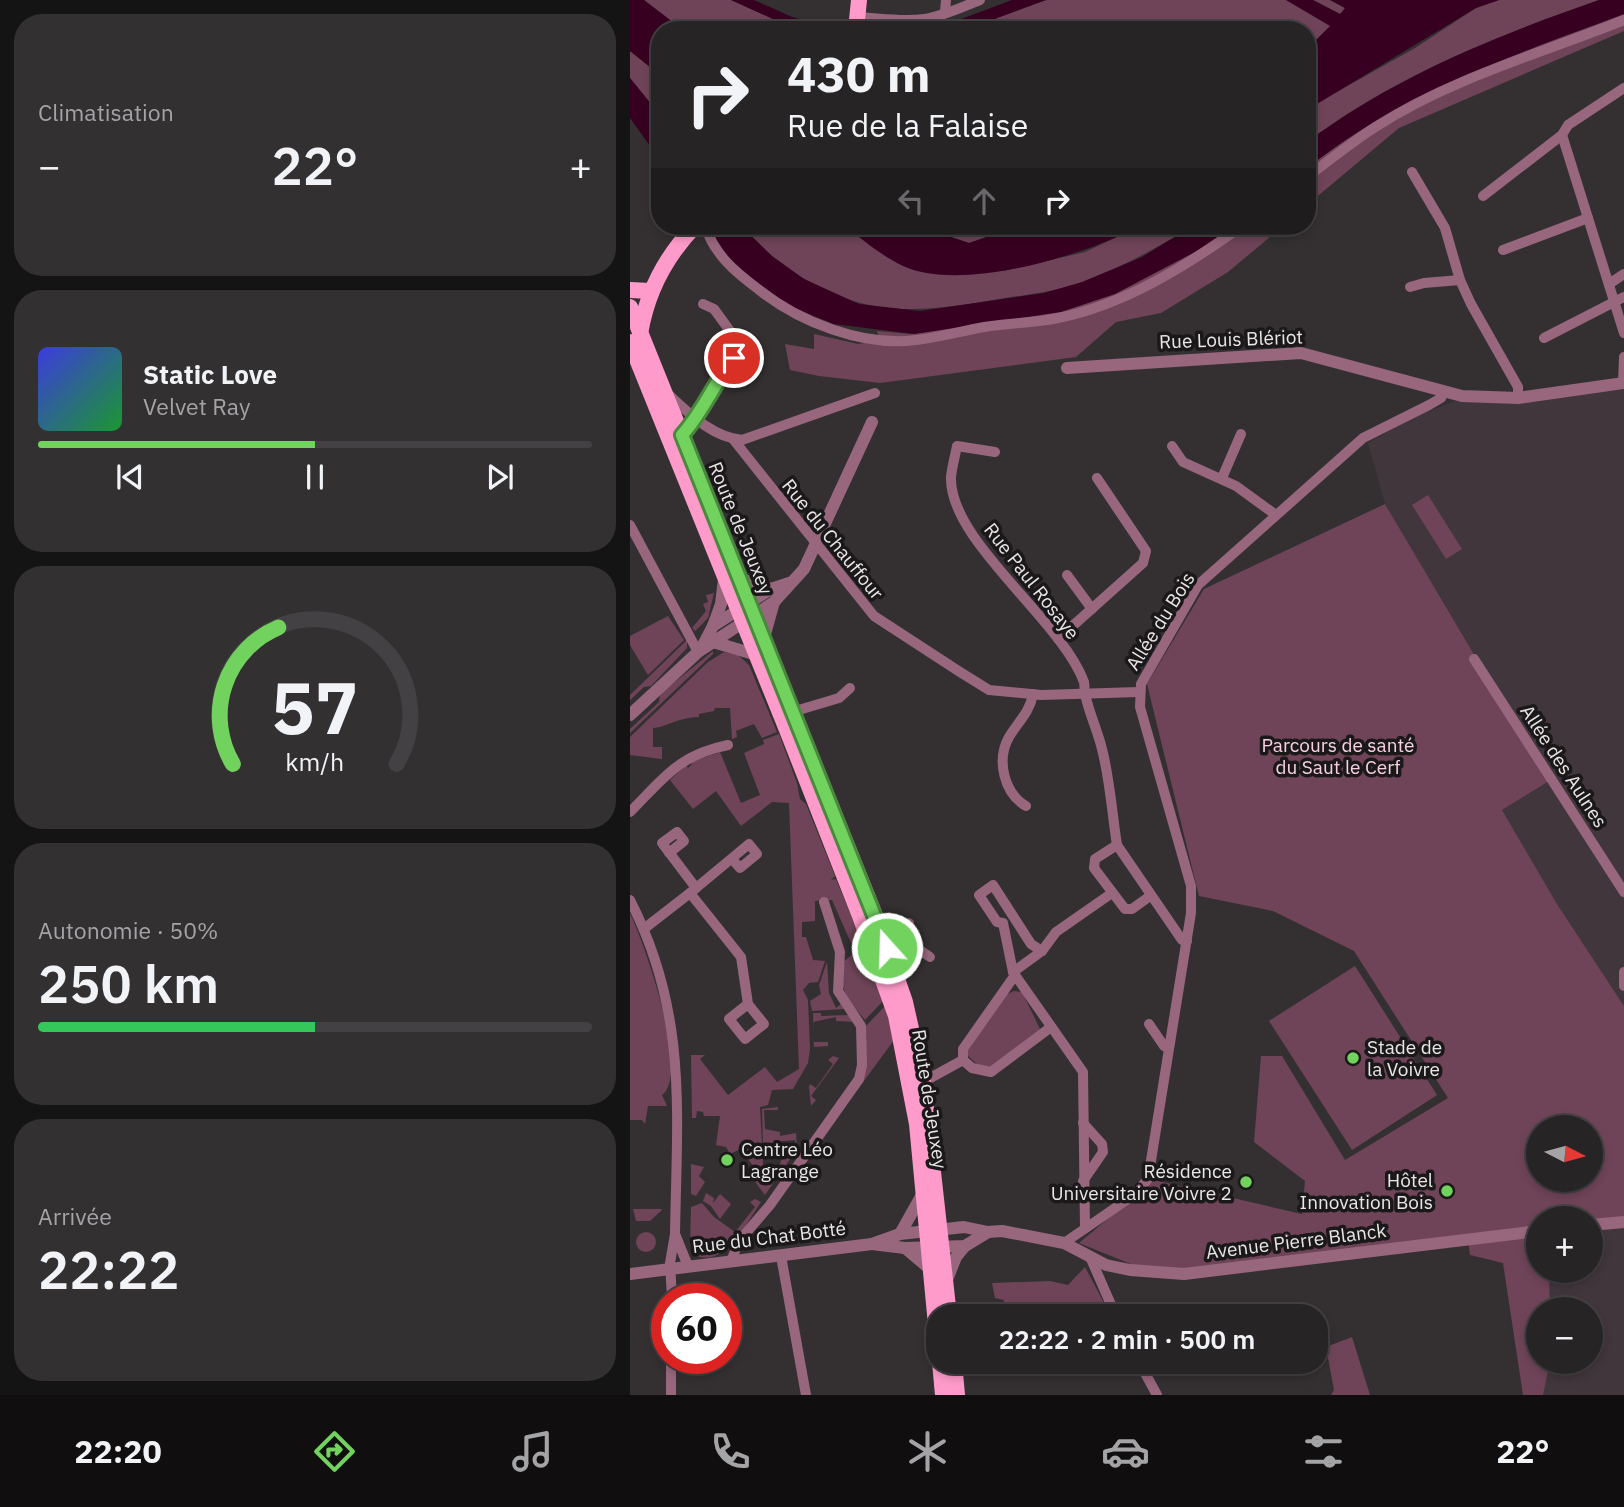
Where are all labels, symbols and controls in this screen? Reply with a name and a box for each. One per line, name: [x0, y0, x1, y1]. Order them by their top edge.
text: 430 m: [787, 42, 931, 105]
icon: right: [672, 49, 763, 140]
text: Climatisation: [38, 97, 174, 127]
text: Rue de la Falaise: [787, 104, 1028, 146]
text: 22°: [272, 132, 358, 199]
text: −: [38, 141, 61, 190]
text: +: [569, 141, 592, 190]
icon: left: [892, 182, 930, 220]
icon: ahead: [965, 182, 1003, 220]
icon: right: [1038, 182, 1076, 220]
street label: Rue Louis Blériot: [1159, 324, 1303, 354]
pin: [704, 328, 764, 388]
icon: arrive: [715, 339, 753, 377]
text: Static Love: [143, 357, 277, 391]
text: Velvet Ray: [143, 391, 250, 421]
icon: previous: [111, 458, 149, 496]
icon: pause: [296, 458, 334, 496]
icon: next: [481, 458, 519, 496]
street label: Route de Jeuxey: [703, 458, 779, 598]
street label: Rue du Chauffour: [777, 474, 889, 604]
street label: Rue Paul Rosaye: [979, 518, 1085, 644]
street label: Allée du Bois: [1120, 568, 1200, 674]
text: 57: [271, 659, 359, 754]
street label: Allée des Aulnes: [1515, 700, 1613, 832]
park label: Parcours de santé du Saut le Cerf: [1261, 733, 1415, 779]
text: km/h: [286, 744, 344, 777]
position arrow: [850, 911, 924, 985]
text: Autonomie · 50%: [38, 915, 218, 945]
text: 250 km: [38, 950, 219, 1017]
street label: Route de Jeuxey: [907, 1028, 953, 1171]
place label: Stade de la Voivre: [1367, 1035, 1442, 1081]
marker: Stade de la Voivre: [1345, 1050, 1361, 1066]
north arrow: [1526, 1115, 1603, 1192]
map controls: [1526, 1115, 1603, 1374]
place label: Centre Léo Lagrange: [741, 1137, 833, 1183]
marker: Centre Léo Lagrange: [719, 1152, 735, 1168]
place label: Résidence Universitaire Voivre 2: [1051, 1159, 1232, 1205]
place label: Hôtel Innovation Bois: [1300, 1168, 1433, 1214]
marker: Résidence Universitaire Voivre 2: [1238, 1174, 1254, 1190]
marker: Hôtel Innovation Bois: [1439, 1183, 1455, 1199]
text: Arrivée: [38, 1201, 112, 1231]
button: +: [1526, 1206, 1603, 1283]
street label: Rue du Chat Botté: [691, 1216, 847, 1258]
street label: Avenue Pierre Blanck: [1204, 1218, 1388, 1264]
text: 22:22: [38, 1236, 179, 1303]
speed limit sign: 60: [651, 1283, 742, 1374]
button: −: [1526, 1297, 1603, 1374]
text: 22:22 · 2 min · 500 m: [999, 1322, 1255, 1356]
icon: directions: [310, 1427, 359, 1476]
icon: music: [508, 1427, 557, 1476]
icon: phone: [706, 1427, 755, 1476]
icon: climate: [903, 1427, 952, 1476]
icon: car: [1101, 1427, 1150, 1476]
icon: filters: [1299, 1427, 1348, 1476]
text: 22:20: [74, 1430, 162, 1472]
text: 22°: [1496, 1430, 1550, 1472]

